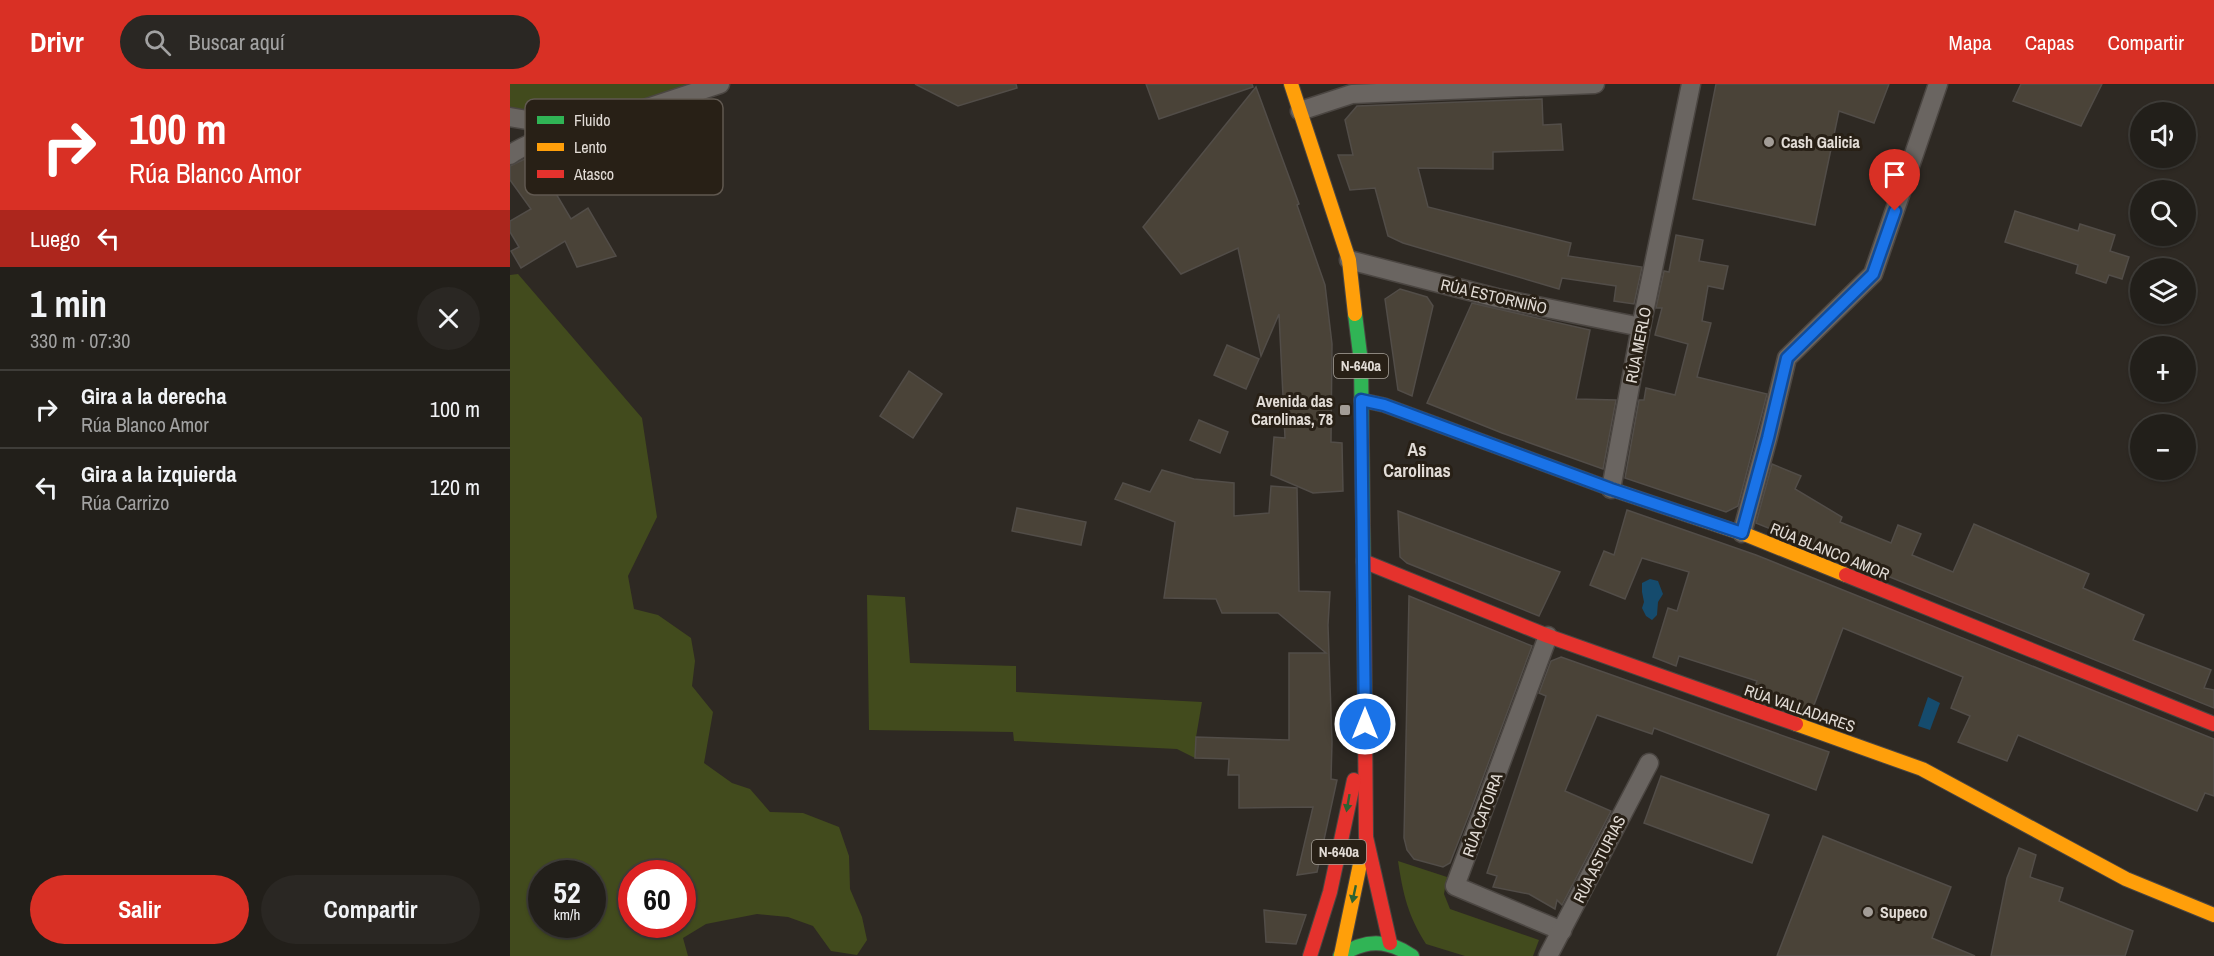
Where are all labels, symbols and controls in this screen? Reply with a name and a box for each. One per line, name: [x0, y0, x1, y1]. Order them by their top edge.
search box: [120, 15, 540, 69]
text: Drivr: [30, 23, 84, 61]
icon: search: [141, 26, 174, 59]
text: Buscar aquí: [189, 27, 285, 57]
text: Mapa: [1949, 28, 1992, 57]
text: Capas: [2025, 28, 2074, 57]
text: Compartir: [2107, 28, 2184, 57]
legend: [525, 99, 723, 195]
text: 100 m: [129, 101, 227, 157]
map controls: [2130, 102, 2196, 480]
button: sound: [2130, 102, 2196, 168]
icon: right: [30, 108, 108, 186]
text: Fluido: [574, 109, 610, 131]
place label: Cash Galicia: [1781, 131, 1860, 153]
marker: Cash Galicia: [1762, 135, 1776, 149]
text: Lento: [574, 136, 607, 158]
pin: [1869, 149, 1920, 211]
text: Rúa Blanco Amor: [129, 155, 301, 191]
icon: arrive: [1878, 158, 1911, 191]
text: Atasco: [573, 163, 614, 185]
button: search: [2130, 180, 2196, 246]
icon: left: [92, 222, 125, 255]
text: Luego: [30, 224, 80, 254]
button: layers: [2130, 258, 2196, 324]
street label: RÚA ESTORNIÑO: [1439, 273, 1549, 319]
text: 1 min: [30, 280, 107, 328]
button: close: [417, 287, 480, 350]
street label: RÚA MERLO: [1620, 305, 1656, 385]
text: 330 m · 07:30: [30, 327, 130, 354]
button: +: [2130, 336, 2196, 402]
road number: N-640a: [1334, 354, 1388, 378]
text: Gira a la derecha: [81, 381, 226, 411]
place label: Avenida das Carolinas, 78: [1251, 390, 1333, 430]
icon: right: [30, 393, 63, 426]
text: 100 m: [430, 394, 480, 424]
marker: Avenida das Carolinas, 78: [1338, 403, 1352, 417]
text: Rúa Blanco Amor: [81, 411, 209, 438]
button: −: [2130, 414, 2196, 480]
district label: As Carolinas: [1383, 437, 1451, 483]
text: Gira a la izquierda: [81, 459, 236, 489]
icon: left: [30, 471, 63, 504]
text: 120 m: [430, 472, 480, 502]
text: Rúa Carrizo: [81, 489, 169, 516]
street label: RÚA BLANCO AMOR: [1767, 517, 1893, 585]
street label: RÚA VALLADARES: [1742, 679, 1859, 737]
position arrow: [1333, 692, 1397, 756]
street label: RÚA CATOIRA: [1457, 770, 1507, 860]
one-way arrow: [1343, 793, 1352, 812]
street label: RÚA ASTURIAS: [1568, 811, 1631, 907]
road number: N-640a: [1312, 840, 1366, 864]
speed limit sign: 60: [618, 860, 696, 938]
text: 52: [553, 872, 581, 912]
button: Salir: [30, 875, 249, 944]
button: Compartir: [261, 875, 480, 944]
one-way arrow: [1349, 885, 1358, 904]
place label: Supeco: [1880, 901, 1927, 923]
text: km/h: [554, 904, 580, 925]
marker: Supeco: [1861, 905, 1875, 919]

